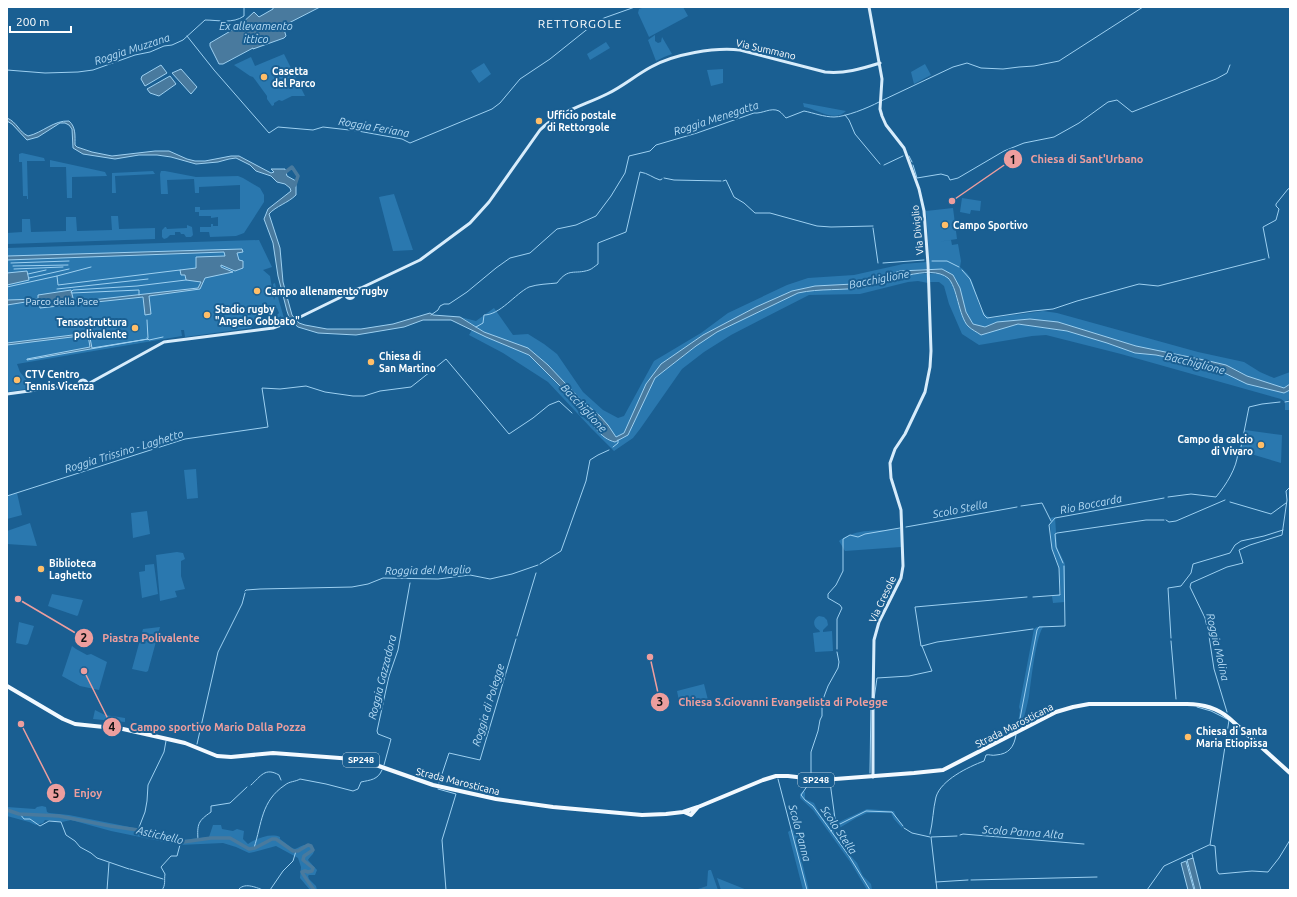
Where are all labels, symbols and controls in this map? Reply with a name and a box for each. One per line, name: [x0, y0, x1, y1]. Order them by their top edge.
scale bar: [10, 8, 71, 34]
text: 200 m: [16, 15, 49, 28]
district label: RETTORGOLE: [538, 17, 622, 30]
water label: Ex allevamento ittico: [219, 20, 293, 45]
water label: Roggia Muzzana: [93, 31, 171, 67]
street label: Via Summano: [735, 37, 797, 62]
place label: Casetta del Parco: [272, 66, 316, 89]
marker: Casetta del Parco: [259, 72, 269, 82]
water label: Roggia Menegatta: [672, 99, 760, 137]
place label: Ufficio postale di Rettorgole: [547, 110, 616, 133]
water label: Roggia Feriana: [338, 115, 410, 139]
marker: Ufficio postale di Rettorgole: [534, 116, 544, 126]
callout: Chiesa di Sant'Urbano: [1003, 148, 1152, 171]
text: 1: [1010, 153, 1016, 166]
text: Chiesa di Sant'Urbano: [1031, 153, 1144, 165]
street label: Via Diviglio: [909, 204, 926, 255]
marker: Campo Sportivo: [940, 220, 950, 230]
place label: Campo Sportivo: [953, 220, 1028, 231]
water label: Bacchiglione: [848, 267, 911, 291]
marker: Campo allenamento rugby: [252, 286, 262, 296]
place label: Campo allenamento rugby: [265, 286, 389, 297]
park label: Parco della Pace: [26, 296, 98, 307]
place label: Stadio rugby "Angelo Gobbato": [215, 304, 300, 327]
marker: Stadio rugby "Angelo Gobbato": [202, 310, 212, 320]
place label: Tensostruttura polivalente: [56, 317, 127, 340]
marker: Tensostruttura polivalente: [130, 323, 140, 333]
water label: Bacchiglione: [1164, 350, 1227, 376]
place label: Chiesa di San Martino: [379, 351, 436, 374]
marker: Chiesa di San Martino: [366, 357, 376, 367]
place label: CTV Centro Tennis Vicenza: [25, 369, 94, 392]
marker: CTV Centro Tennis Vicenza: [12, 375, 22, 385]
water label: Bacchiglione: [559, 382, 610, 435]
water label: Roggia Trissino - Laghetto: [63, 427, 185, 475]
place label: Campo da calcio di Vivaro: [1177, 434, 1253, 457]
marker: Campo da calcio di Vivaro: [1256, 440, 1266, 450]
water label: Rio Boccarda: [1059, 492, 1123, 516]
water label: Scolo Stella: [931, 498, 988, 520]
place label: Biblioteca Laghetto: [49, 558, 96, 581]
water label: Roggia del Maglio: [385, 563, 471, 577]
marker: Biblioteca Laghetto: [36, 564, 46, 574]
street label: Via Cresole: [867, 574, 898, 624]
water label: Roggia Molina: [1204, 612, 1232, 682]
callout: Piastra Polivalente: [74, 626, 207, 649]
text: 2: [81, 631, 88, 644]
text: Piastra Polivalente: [102, 632, 200, 644]
water label: Roggia Gazzadora: [366, 633, 398, 721]
water label: Roggia di Polegge: [470, 662, 506, 748]
callout: Chiesa S.Giovanni Evangelista di Polegge: [650, 691, 896, 714]
text: 3: [657, 695, 663, 708]
text: Chiesa S.Giovanni Evangelista di Polegge: [678, 696, 888, 708]
street label: Strada Marosticana: [973, 701, 1055, 750]
callout: Campo sportivo Mario Dalla Pozza: [102, 716, 313, 739]
text: 4: [109, 720, 116, 733]
text: Campo sportivo Mario Dalla Pozza: [130, 721, 306, 733]
place label: Chiesa di Santa Maria Etiopissa: [1196, 726, 1268, 749]
marker: Chiesa di Santa Maria Etiopissa: [1183, 732, 1193, 742]
road number: SP248: [343, 753, 379, 767]
street label: Strada Marosticana: [415, 766, 501, 797]
road number: SP248: [798, 773, 834, 787]
callout: Enjoy: [46, 782, 110, 805]
text: 5: [53, 787, 60, 800]
text: Enjoy: [74, 787, 102, 799]
water label: Scolo Panna: [786, 802, 813, 863]
water label: Scolo Stella: [818, 803, 860, 856]
water label: Scolo Panna Alta: [981, 823, 1064, 841]
water label: Astichello: [135, 824, 185, 846]

